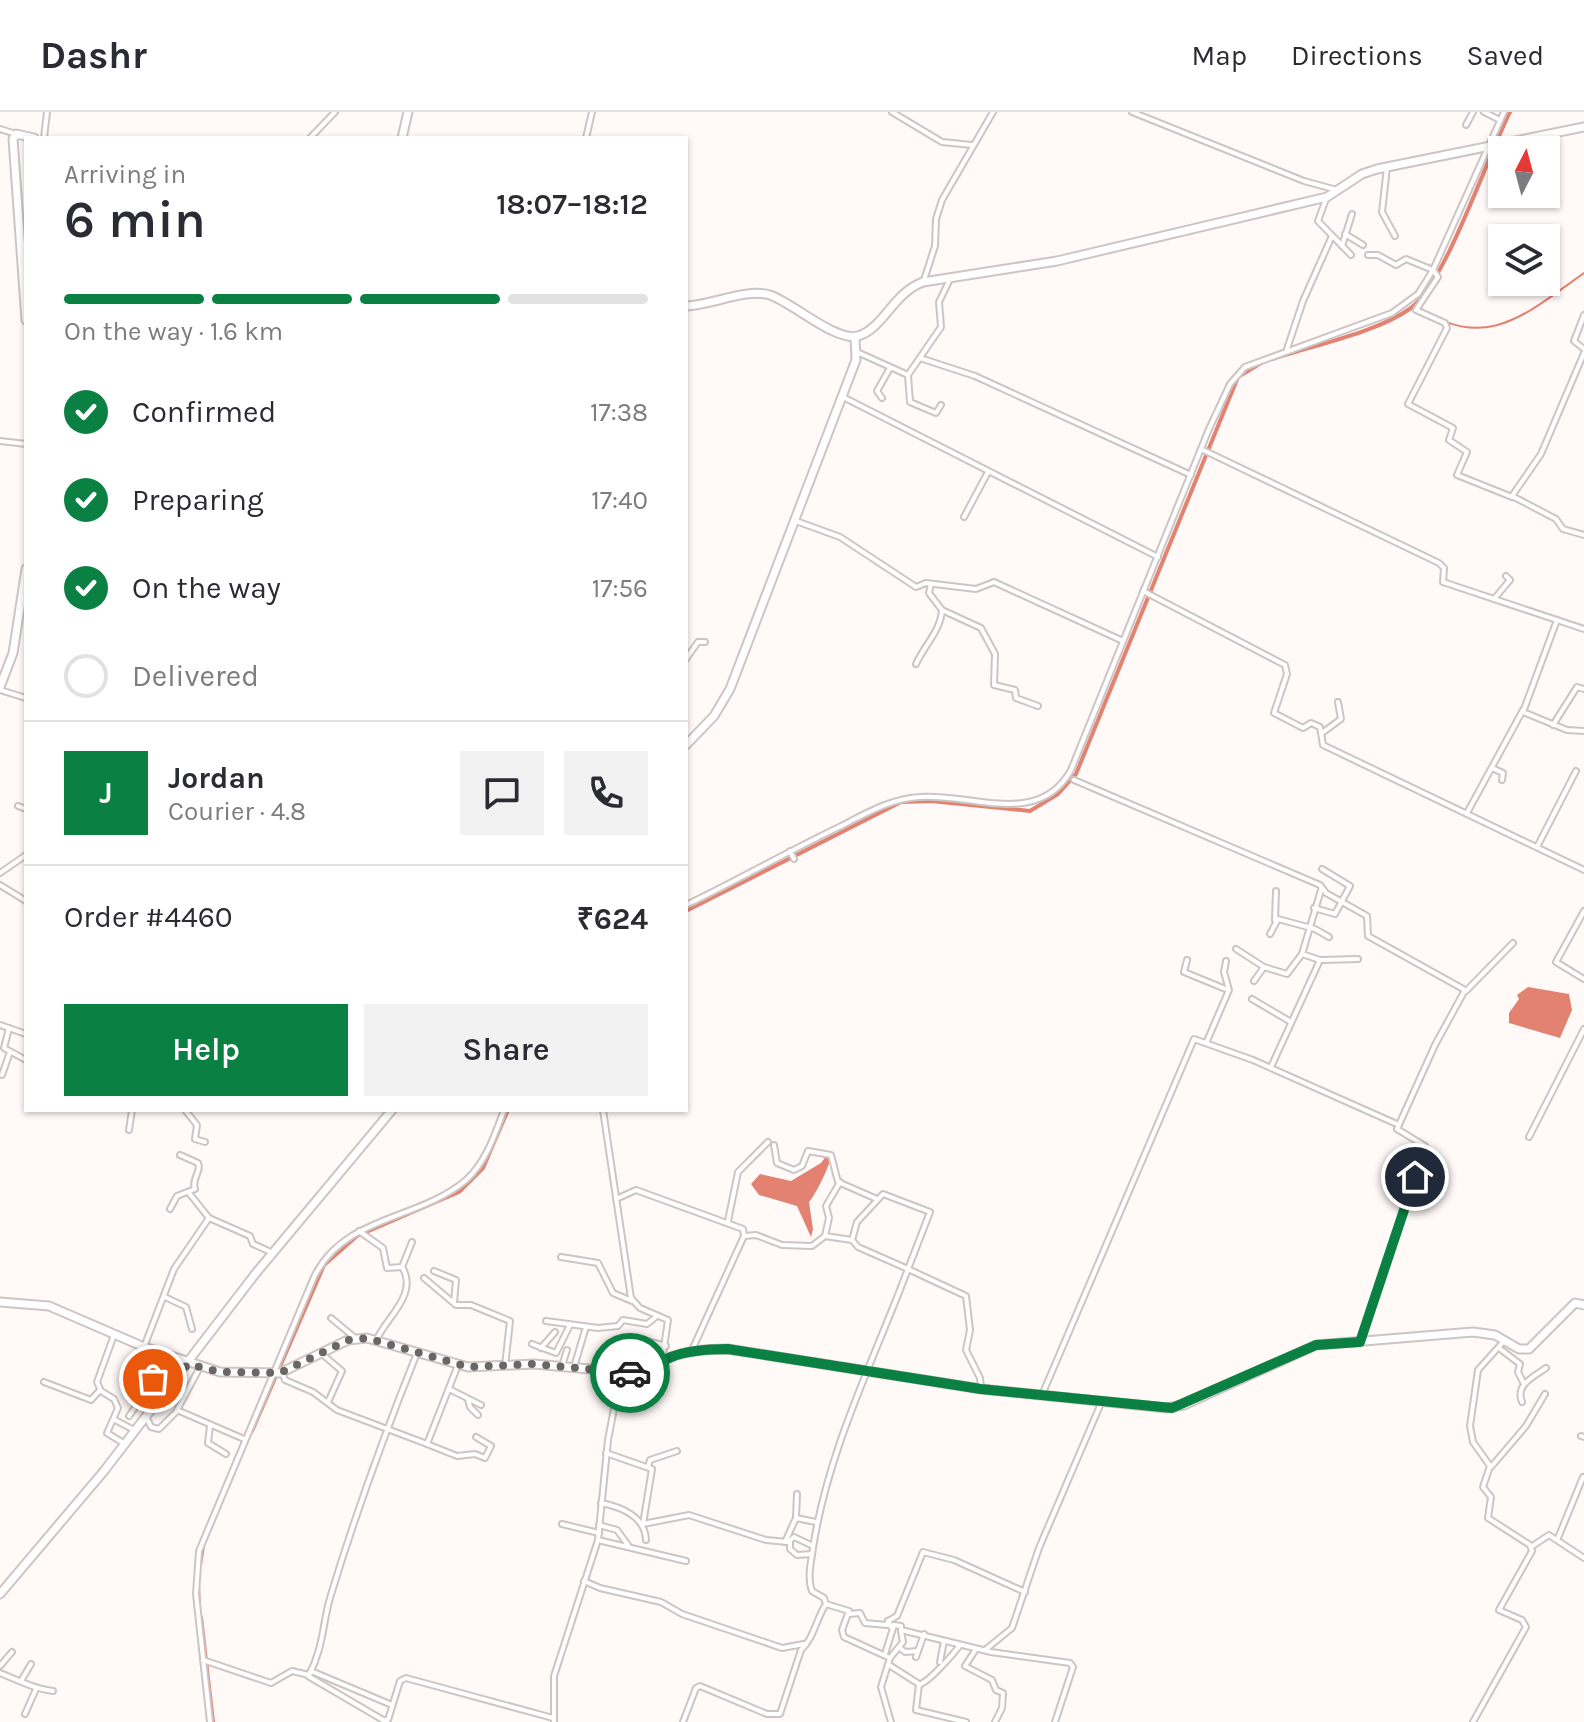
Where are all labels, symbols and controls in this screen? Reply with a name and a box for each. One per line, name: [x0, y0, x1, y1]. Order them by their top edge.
text: Dashr: [40, 33, 147, 78]
text: Map: [1192, 39, 1247, 72]
text: Directions: [1291, 39, 1423, 72]
text: Saved: [1467, 39, 1544, 72]
north arrow: [1488, 136, 1560, 208]
map controls: [1488, 136, 1560, 296]
text: Arriving in: [64, 159, 186, 190]
text: 18:07–18:12: [496, 186, 648, 222]
text: 6 min: [64, 189, 206, 250]
button: layers: [1488, 224, 1560, 296]
text: On the way · 1.6 km: [64, 316, 283, 347]
icon: check: [64, 390, 108, 434]
text: Confirmed: [132, 394, 276, 430]
text: 17:38: [590, 397, 648, 428]
icon: check: [64, 478, 108, 522]
text: Preparing: [132, 482, 264, 518]
text: 17:40: [591, 485, 648, 516]
icon: check: [64, 566, 108, 610]
text: On the way: [132, 570, 281, 606]
text: 17:56: [592, 573, 648, 604]
text: Delivered: [132, 658, 259, 694]
button: chat: [460, 751, 544, 835]
button: phone: [564, 751, 648, 835]
text: Jordan: [168, 760, 265, 796]
text: J: [99, 775, 113, 811]
text: Courier · 4.8: [168, 796, 306, 827]
text: Order #4460: [64, 899, 233, 935]
text: ₹624: [577, 901, 648, 937]
button: Help: [64, 1004, 348, 1096]
button: Share: [364, 1004, 648, 1096]
pin: [1381, 1143, 1449, 1211]
icon: home: [1393, 1155, 1437, 1199]
courier: [590, 1333, 670, 1413]
pin: [119, 1345, 187, 1413]
icon: car: [608, 1351, 652, 1395]
icon: bag: [131, 1357, 175, 1401]

